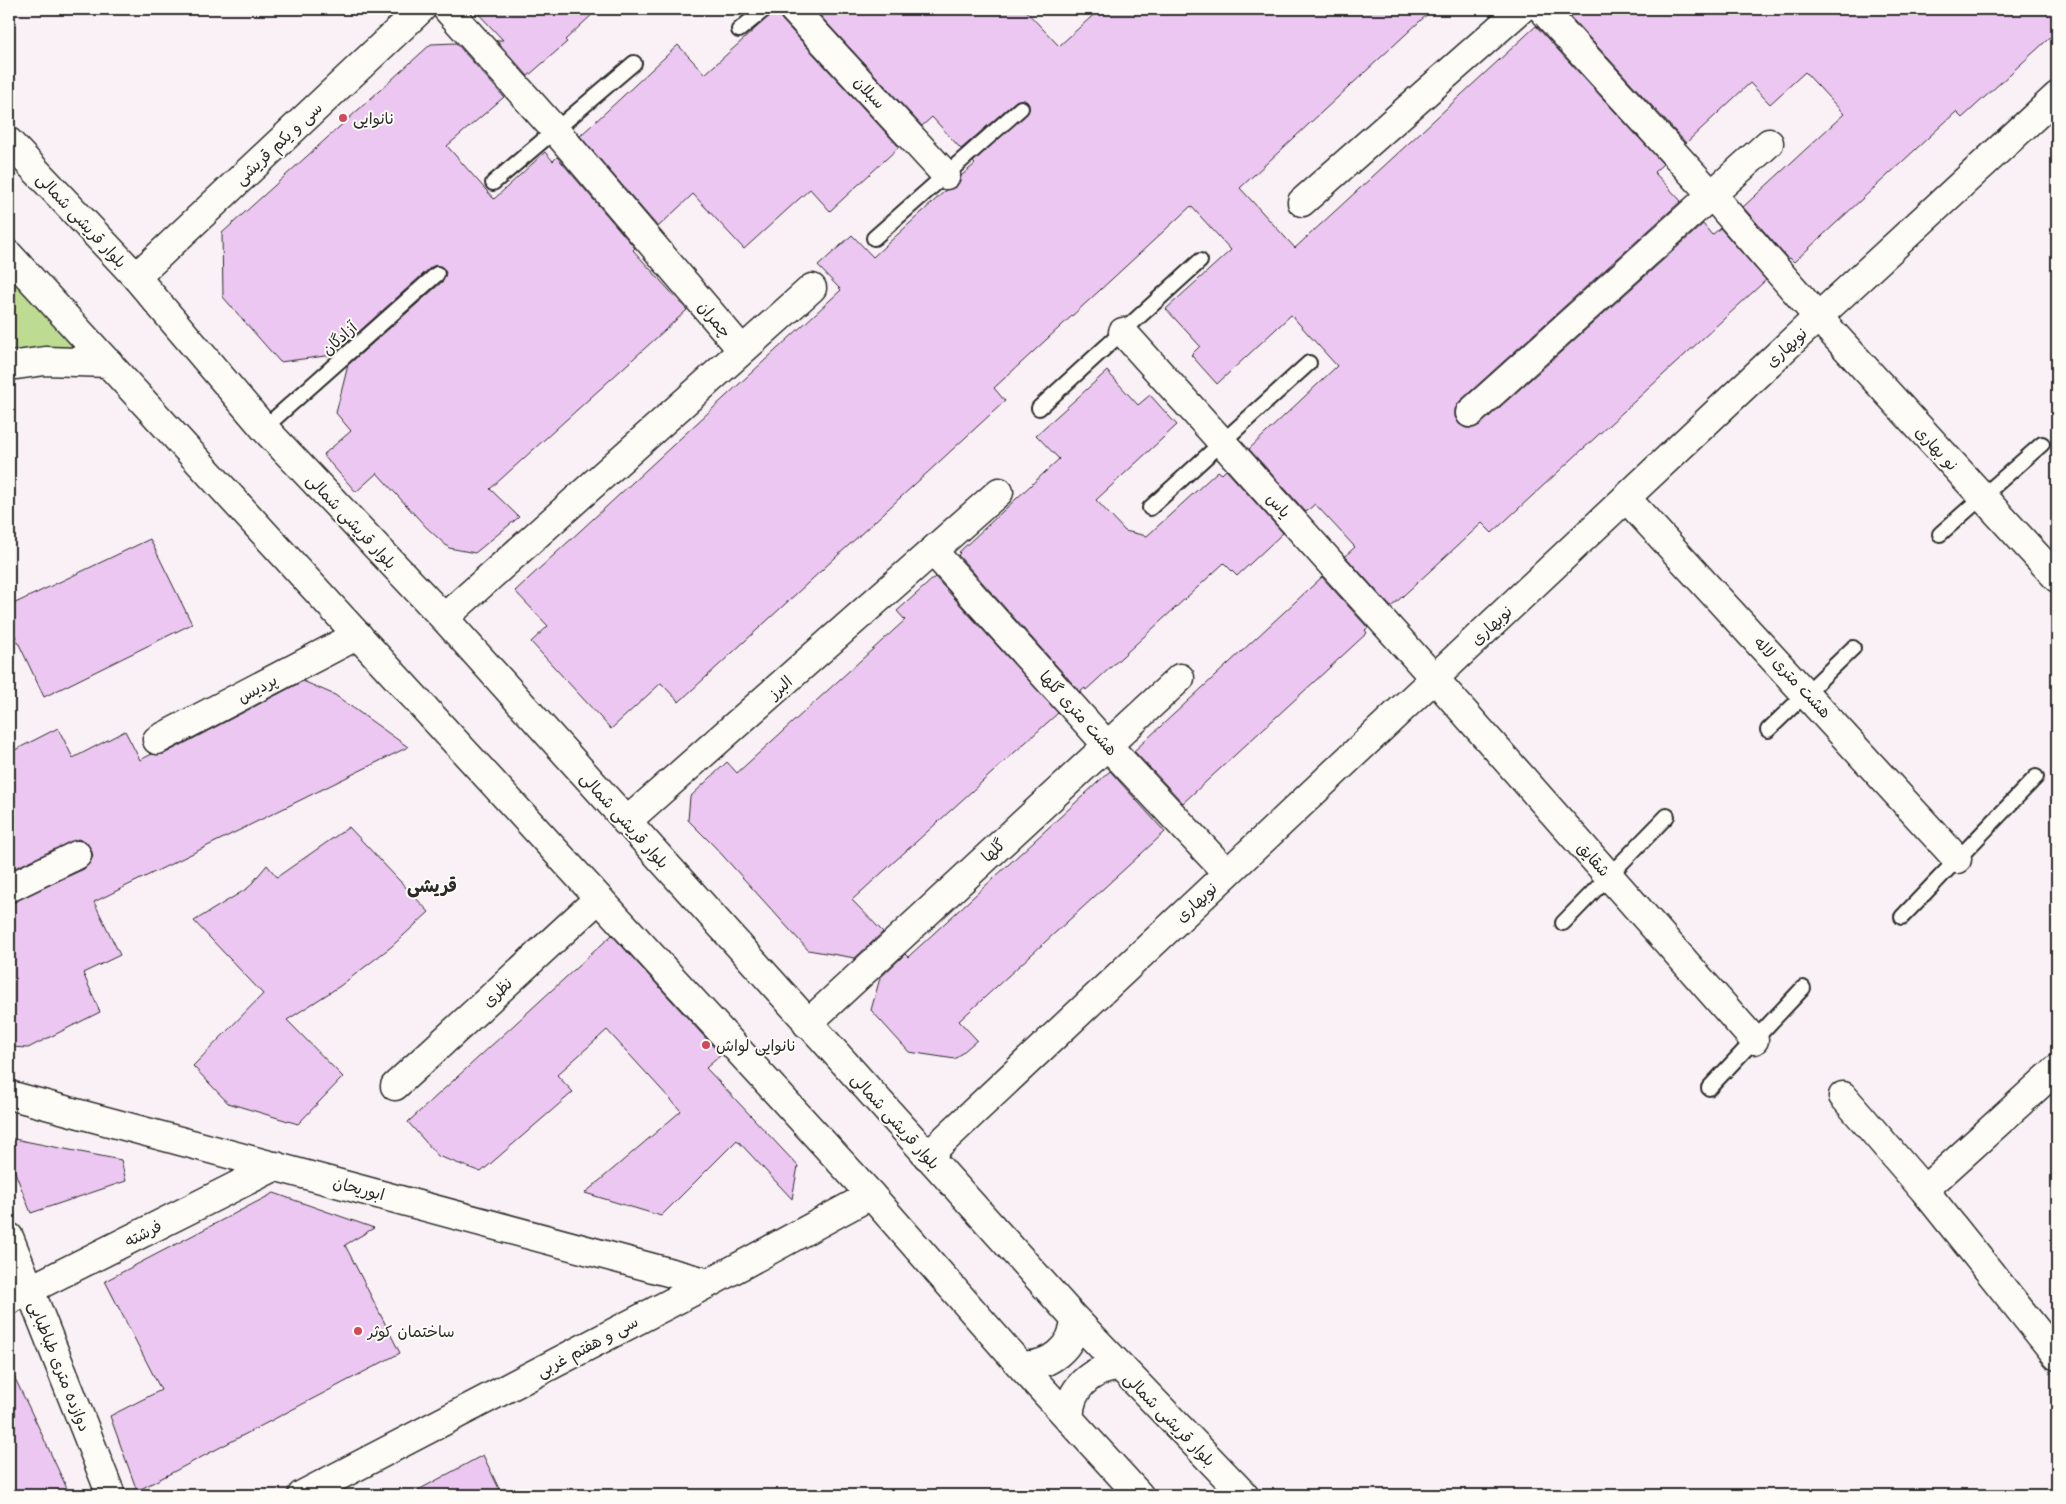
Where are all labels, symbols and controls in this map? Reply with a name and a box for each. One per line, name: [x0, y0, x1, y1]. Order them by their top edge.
street label: سبلان: [849, 69, 892, 113]
street label: سی و یکم قریشی: [228, 95, 328, 191]
place label: نانوایی: [353, 105, 395, 129]
marker: نانوایی: [337, 112, 349, 124]
street label: بلوار قریشی شمالی: [32, 166, 133, 272]
street label: چمران: [693, 295, 738, 342]
street label: آزادگان: [315, 314, 362, 360]
street label: نوبهاری: [1759, 321, 1812, 372]
street label: نو بهاری: [1911, 420, 1965, 475]
street label: بلوار قریشی شمالی: [302, 467, 403, 573]
street label: یاس: [1262, 486, 1298, 522]
street label: نوبهاری: [1464, 599, 1517, 650]
street label: هشت متری لاله: [1749, 630, 1838, 723]
street label: هشت متری گلها: [1035, 664, 1125, 760]
street label: پردیس: [232, 667, 281, 708]
street label: البرز: [760, 669, 797, 705]
street label: بلوار قریشی شمالی: [576, 766, 676, 873]
street label: گلها: [975, 832, 1010, 867]
street label: شقایق: [1573, 836, 1617, 881]
district label: قریشی: [407, 871, 457, 898]
street label: نوبهاری: [1169, 876, 1222, 927]
street label: نظری: [476, 971, 517, 1012]
place label: نانوایی لواش: [716, 1032, 796, 1056]
marker: نانوایی لواش: [700, 1039, 712, 1051]
street label: بلوار قریشی شمالی: [847, 1067, 947, 1174]
street label: ابوریحان: [331, 1169, 388, 1205]
street label: فرشته: [120, 1213, 165, 1252]
street label: دوازده متری طباطبایی: [24, 1297, 98, 1435]
street label: سی و هفتم غربی: [531, 1308, 643, 1384]
place label: ساختمان کوثر: [366, 1318, 455, 1342]
marker: ساختمان کوثر: [352, 1325, 364, 1337]
street label: بلوار قریشی شمالی: [1119, 1366, 1222, 1471]

